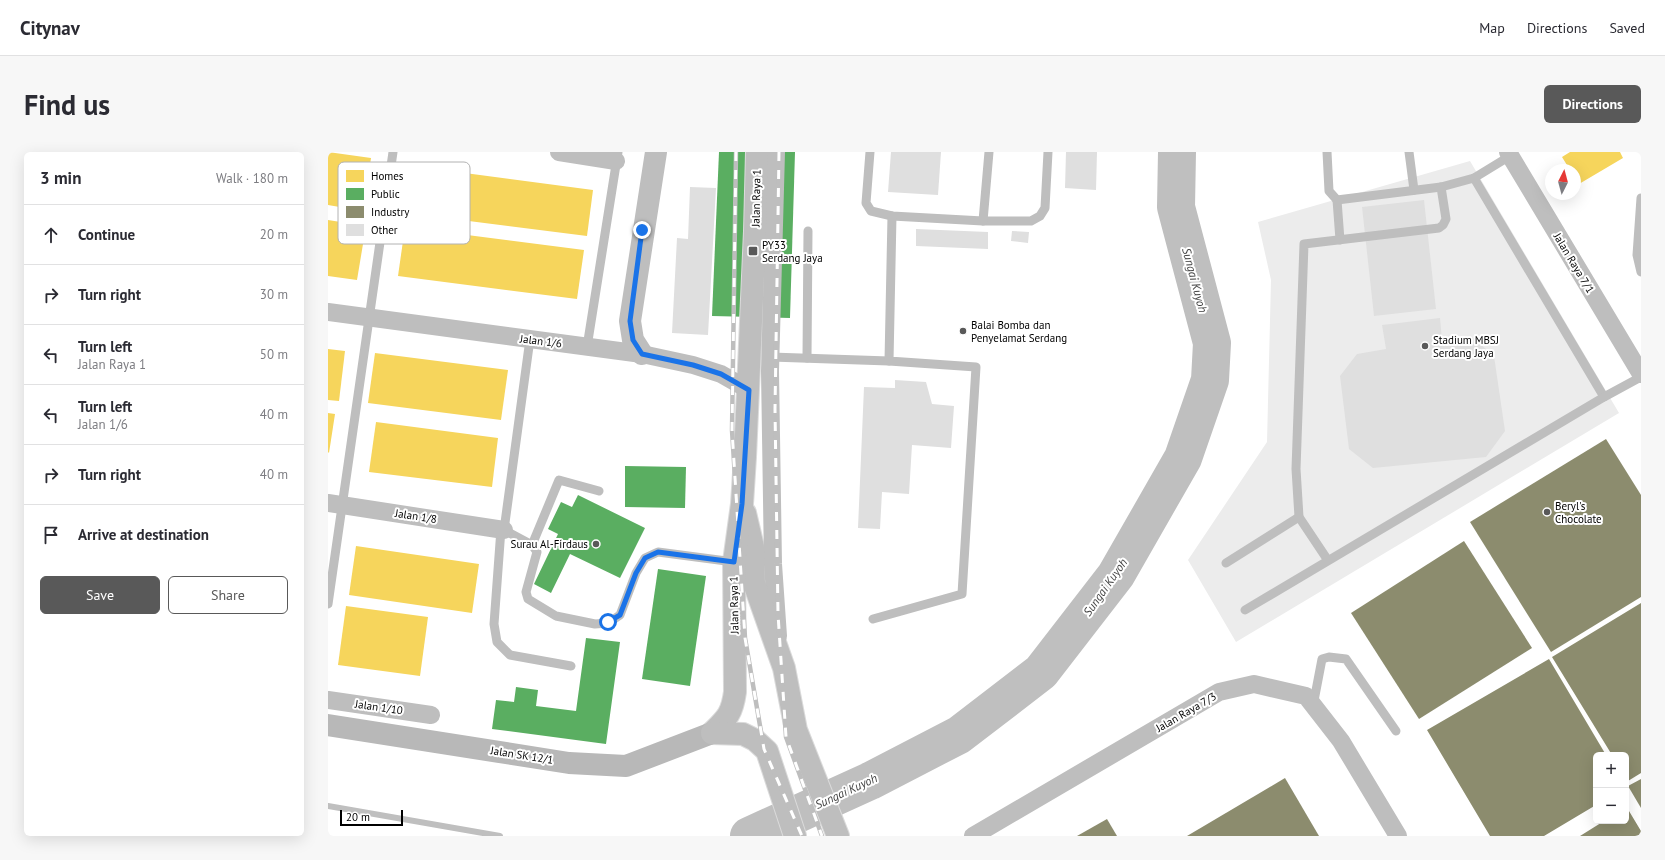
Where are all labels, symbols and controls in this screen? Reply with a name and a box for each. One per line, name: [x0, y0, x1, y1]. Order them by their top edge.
text: Citynav: [20, 16, 80, 40]
text: Map: [1479, 19, 1505, 37]
text: Directions: [1527, 19, 1587, 37]
text: Saved: [1609, 19, 1645, 37]
button: Directions: [1544, 85, 1641, 123]
text: Find us: [24, 86, 110, 123]
legend: [338, 162, 470, 244]
north arrow: [1545, 164, 1581, 200]
text: 3 min: [40, 167, 81, 189]
text: Homes: [371, 169, 404, 183]
street label: Jalan Raya 1: [748, 169, 764, 228]
text: Walk · 180 m: [216, 170, 288, 187]
text: Public: [371, 187, 400, 201]
text: Industry: [371, 205, 410, 219]
route end: [633, 221, 651, 239]
text: Other: [371, 223, 398, 237]
icon: ahead: [40, 224, 62, 246]
text: Continue: [78, 225, 135, 244]
text: 20 m: [260, 226, 288, 243]
street label: Jalan Raya 7/1: [1550, 230, 1597, 296]
place label: PY33 Serdang Jaya: [762, 238, 823, 265]
marker: PY33 Serdang Jaya: [747, 245, 759, 257]
water label: Sungai Kuyoh: [1179, 246, 1211, 314]
icon: right: [40, 284, 62, 306]
text: Turn right: [78, 285, 141, 304]
text: 30 m: [260, 286, 288, 303]
place label: Balai Bomba dan Penyelamat Serdang: [971, 318, 1067, 345]
marker: Balai Bomba dan Penyelamat Serdang: [958, 326, 968, 336]
street label: Jalan 1/6: [518, 331, 563, 351]
place label: Stadium MBSJ Serdang Jaya: [1433, 333, 1499, 360]
text: Turn left: [78, 337, 132, 356]
marker: Stadium MBSJ Serdang Jaya: [1420, 341, 1430, 351]
icon: left: [40, 344, 62, 366]
text: 50 m: [260, 346, 288, 363]
text: Jalan Raya 1: [78, 356, 146, 373]
text: Turn left: [78, 397, 132, 416]
icon: left: [40, 404, 62, 426]
text: 40 m: [260, 406, 288, 423]
text: Jalan 1/6: [78, 416, 128, 433]
icon: right: [40, 464, 62, 486]
text: Turn right: [78, 465, 141, 484]
text: 40 m: [260, 466, 288, 483]
place label: Beryl's Chocolate: [1555, 499, 1602, 526]
street label: Jalan 1/8: [393, 506, 438, 526]
marker: Beryl's Chocolate: [1542, 507, 1552, 517]
icon: arrive: [40, 524, 62, 546]
text: Arrive at destination: [78, 525, 209, 544]
place label: Surau Al-Firdaus: [511, 537, 588, 551]
marker: Surau Al-Firdaus: [591, 539, 601, 549]
water label: Sungai Kuyoh: [1080, 555, 1130, 619]
button: Save: [40, 576, 160, 614]
button: Share: [168, 576, 288, 614]
street label: Jalan Raya 1: [726, 576, 742, 635]
route start: [599, 613, 617, 631]
street label: Jalan Raya 7/3: [1152, 689, 1219, 735]
street label: Jalan 1/10: [353, 697, 404, 717]
street label: Jalan SK 12/1: [489, 743, 554, 767]
map controls: [1593, 752, 1629, 824]
button: +: [1593, 752, 1629, 788]
water label: Sungai Kuyoh: [813, 770, 879, 812]
button: −: [1593, 788, 1629, 824]
scale bar: [340, 808, 403, 827]
text: 20 m: [346, 810, 370, 824]

